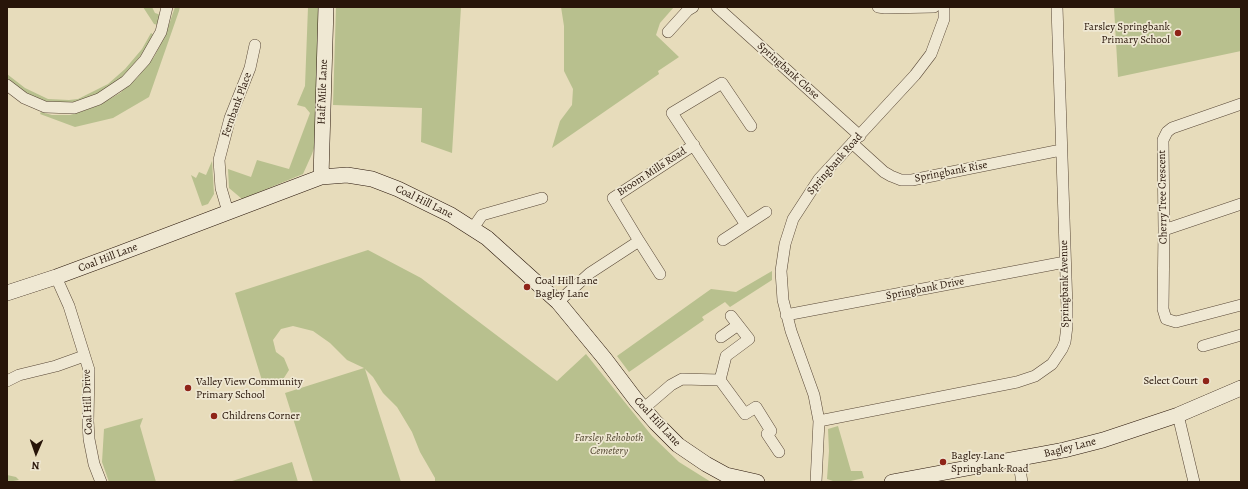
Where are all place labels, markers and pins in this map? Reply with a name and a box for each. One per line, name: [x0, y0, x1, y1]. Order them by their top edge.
place label: Farsley Springbank Primary School: [1084, 20, 1170, 46]
marker: Farsley Springbank Primary School: [1173, 28, 1183, 38]
place label: Coal Hill Lane Bagley Lane: [535, 274, 598, 300]
marker: Coal Hill Lane Bagley Lane: [522, 282, 532, 292]
place label: Select Court: [1143, 374, 1198, 388]
place label: Valley View Community Primary School: [196, 375, 303, 401]
marker: Select Court: [1201, 376, 1211, 386]
marker: Valley View Community Primary School: [183, 383, 193, 393]
place label: Childrens Corner: [222, 409, 300, 423]
marker: Childrens Corner: [209, 411, 219, 421]
place label: Bagley Lane Springbank Road: [951, 449, 1029, 475]
marker: Bagley Lane Springbank Road: [938, 457, 948, 467]

